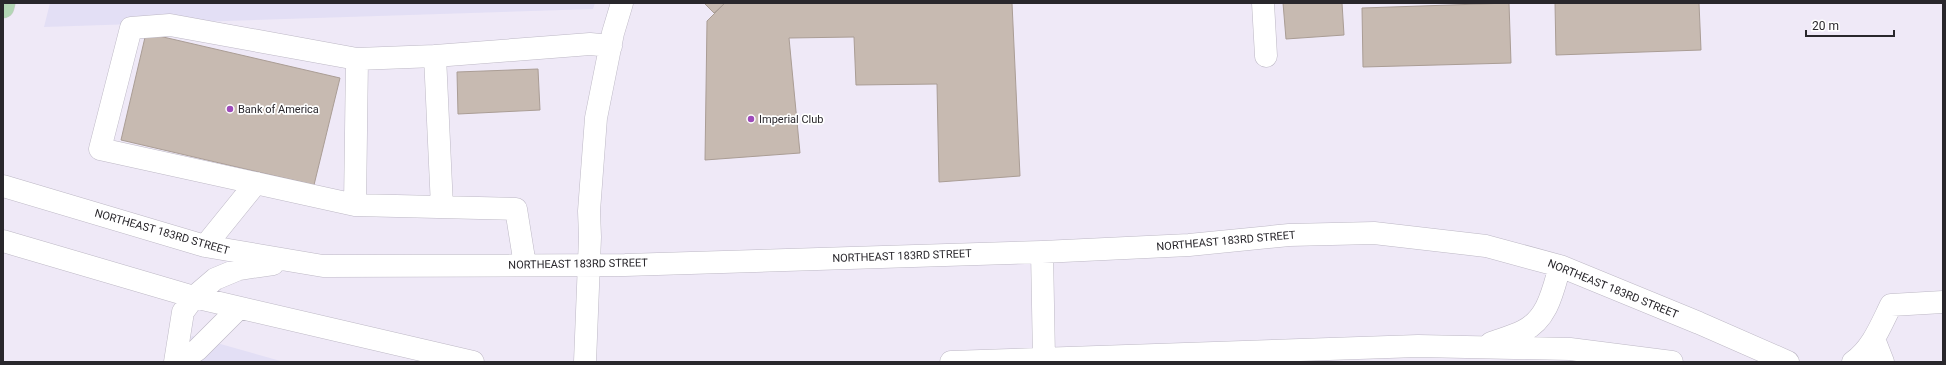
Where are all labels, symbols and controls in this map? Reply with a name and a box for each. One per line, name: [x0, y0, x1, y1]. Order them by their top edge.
scale bar: [1806, 12, 1894, 38]
text: 20 m: [1812, 19, 1839, 33]
place label: Bank of America: [238, 103, 319, 116]
marker: Bank of America: [225, 104, 235, 114]
place label: Imperial Club: [759, 113, 824, 126]
marker: Imperial Club: [746, 114, 756, 124]
street label: NORTHEAST 183RD STREET: [93, 207, 231, 258]
street label: NORTHEAST 183RD STREET: [1156, 228, 1297, 254]
street label: NORTHEAST 183RD STREET: [832, 247, 972, 265]
street label: NORTHEAST 183RD STREET: [508, 256, 648, 272]
street label: NORTHEAST 183RD STREET: [1546, 257, 1681, 321]

